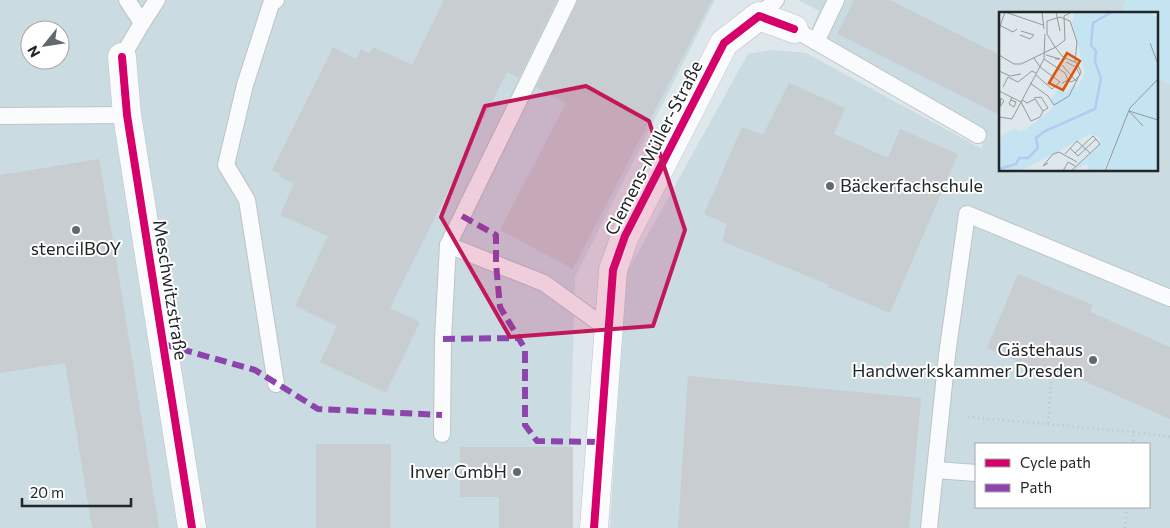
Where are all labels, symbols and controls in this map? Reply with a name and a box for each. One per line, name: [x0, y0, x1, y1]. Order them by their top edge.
inset map: [999, 12, 1158, 171]
north arrow: [20, 20, 70, 70]
text: N: [23, 43, 43, 61]
street label: Clemens-Müller-Straße: [600, 57, 707, 238]
place label: Bäckerfachschule: [840, 174, 983, 196]
marker: Bäckerfachschule: [824, 180, 836, 192]
street label: Meschwitzstraße: [149, 218, 193, 361]
marker: stencilBOY: [70, 224, 82, 236]
place label: stencilBOY: [31, 237, 122, 259]
place label: Gästehaus Handwerkskammer Dresden: [852, 338, 1083, 381]
marker: Gästehaus Handwerkskammer Dresden: [1087, 354, 1099, 366]
legend: [975, 443, 1150, 508]
text: Cycle path: [1020, 453, 1091, 471]
place label: Inver GmbH: [410, 460, 507, 482]
marker: Inver GmbH: [511, 466, 523, 478]
scale bar: [22, 476, 131, 508]
text: Path: [1020, 478, 1052, 496]
text: 20 m: [30, 483, 64, 501]

